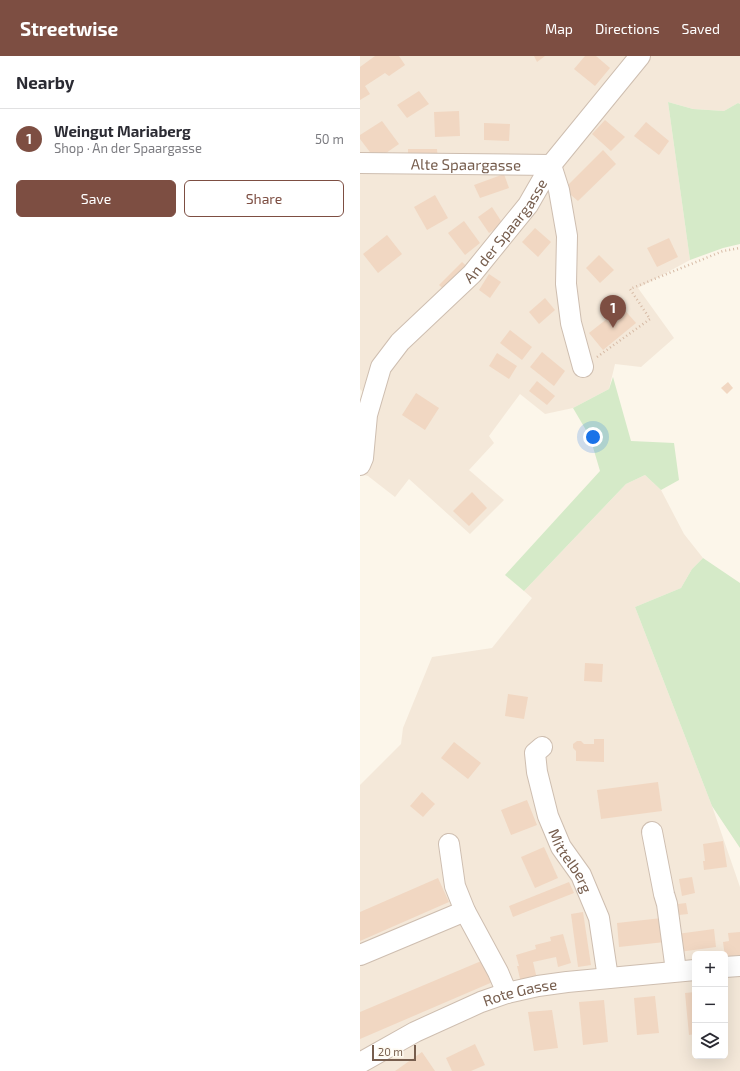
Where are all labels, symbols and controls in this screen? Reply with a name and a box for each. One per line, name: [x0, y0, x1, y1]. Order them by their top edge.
text: Streetwise: [20, 17, 118, 40]
text: Map: [545, 20, 573, 37]
text: Directions: [595, 20, 660, 37]
text: Saved: [682, 20, 720, 37]
text: Nearby: [16, 72, 74, 92]
text: Weingut Mariaberg: [54, 122, 191, 140]
text: 1: [26, 131, 32, 147]
text: 50 m: [315, 131, 344, 147]
text: Shop · An der Spaargasse: [54, 140, 202, 156]
street label: Alte Spaargasse: [411, 155, 521, 174]
street label: An der Spaargasse: [460, 175, 550, 286]
button: Save: [16, 180, 176, 217]
button: Share: [184, 180, 344, 217]
pin: 1: [600, 295, 626, 328]
your location: [583, 427, 603, 447]
street label: Mittelberg: [545, 826, 597, 896]
map controls: [692, 951, 728, 1059]
button: +: [692, 951, 728, 987]
street label: Rote Gasse: [480, 974, 558, 1010]
button: −: [692, 987, 728, 1023]
button: layers: [692, 1023, 728, 1059]
scale bar: [372, 1043, 416, 1062]
text: 20 m: [378, 1045, 403, 1058]

